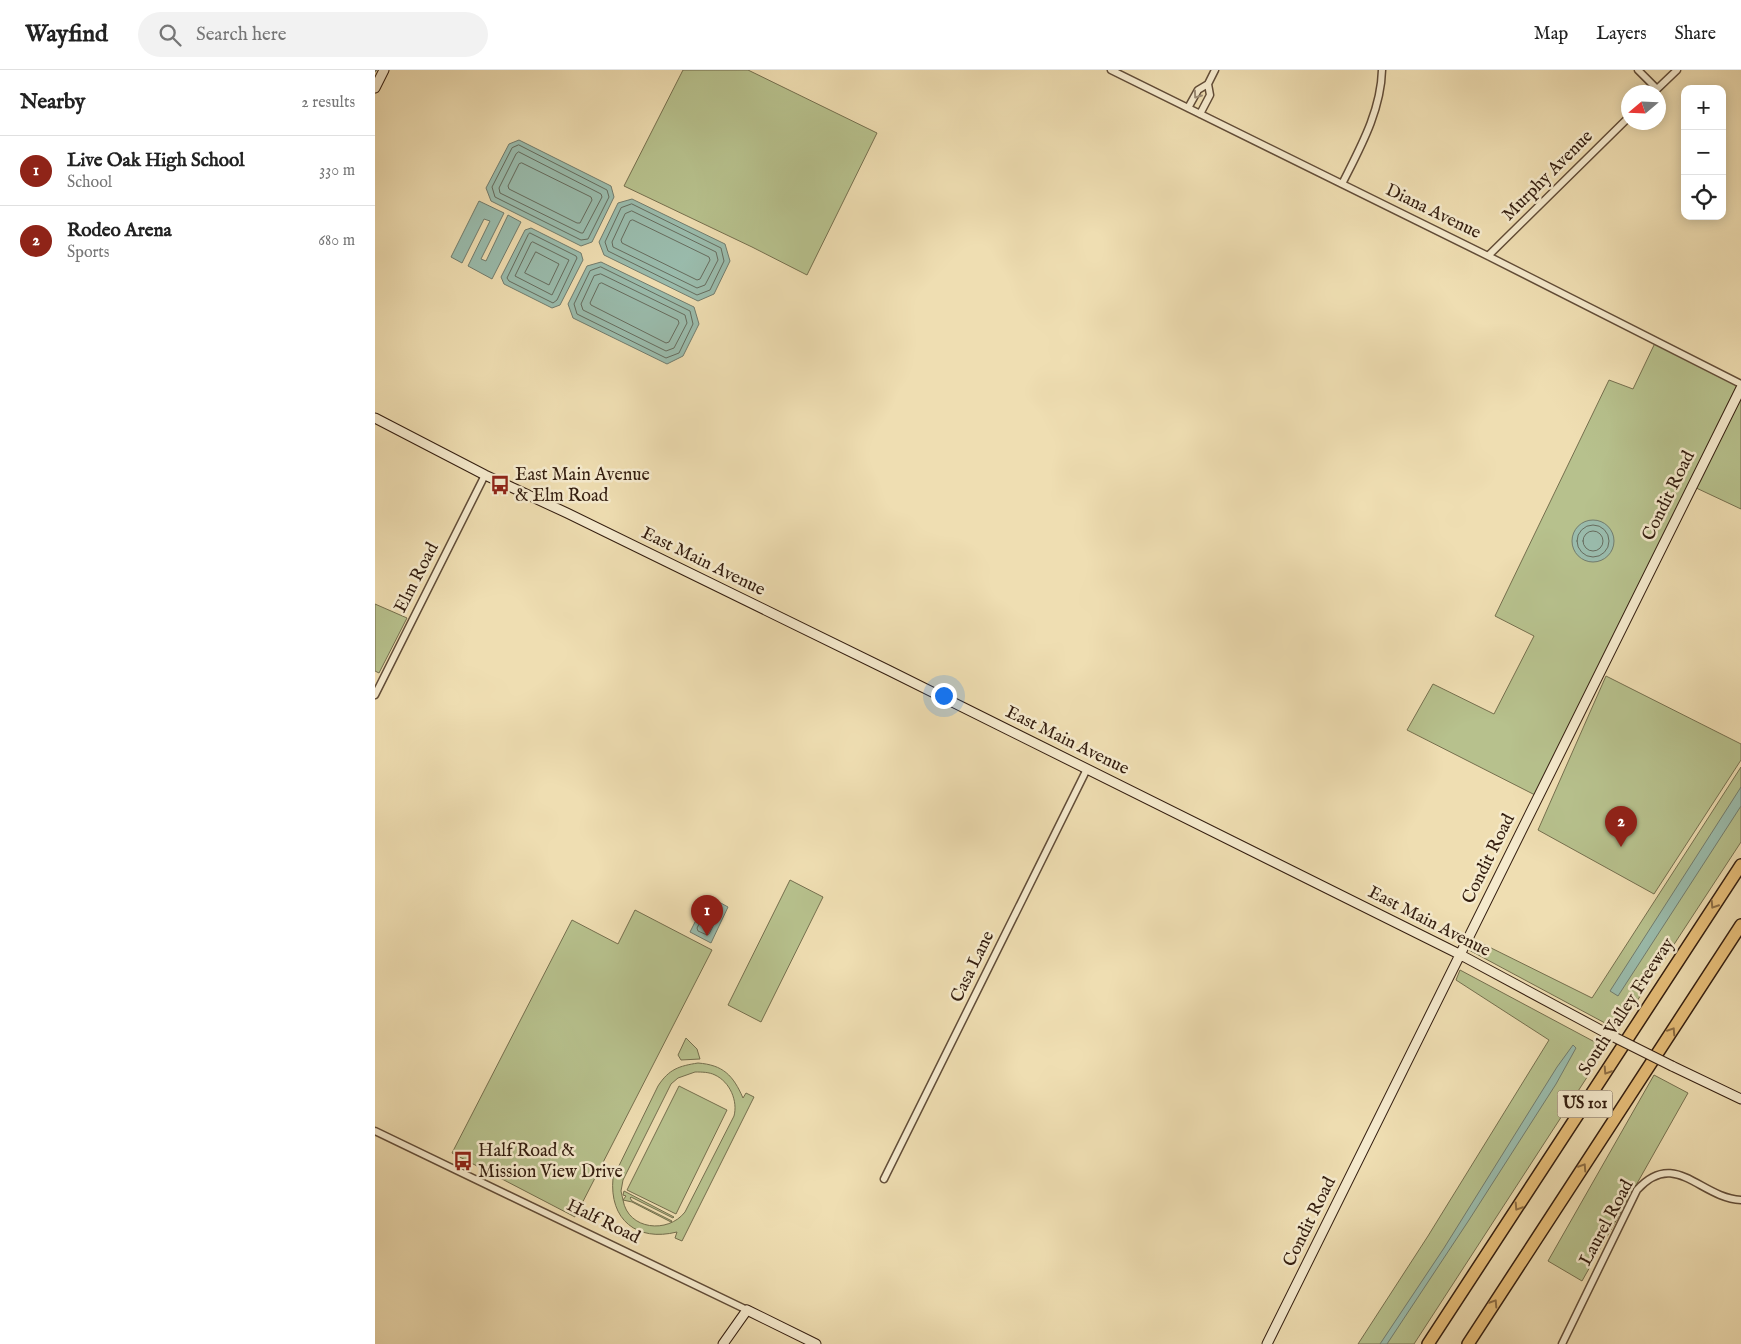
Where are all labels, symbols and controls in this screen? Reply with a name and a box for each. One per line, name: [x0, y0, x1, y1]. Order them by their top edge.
search box: [138, 12, 488, 57]
text: Wayfind: [25, 19, 108, 50]
icon: search: [156, 21, 184, 49]
text: Search here: [196, 23, 286, 47]
text: Map: [1534, 23, 1568, 46]
text: Layers: [1596, 23, 1647, 46]
text: Share: [1675, 23, 1716, 46]
north arrow: [1621, 85, 1666, 130]
map controls: [1681, 85, 1726, 220]
button: +: [1681, 85, 1726, 130]
text: Nearby: [20, 89, 85, 116]
one-way arrow: [1194, 89, 1203, 98]
text: 2 results: [301, 93, 355, 113]
street label: Murphy Avenue: [1498, 126, 1598, 226]
button: −: [1681, 130, 1726, 175]
text: Live Oak High School: [67, 149, 244, 173]
text: 1: [33, 161, 39, 181]
text: 330 m: [319, 161, 355, 181]
text: School: [67, 173, 112, 193]
button: locate: [1681, 175, 1726, 220]
street label: Diana Avenue: [1382, 179, 1484, 245]
text: Rodeo Arena: [67, 219, 172, 243]
text: 2: [32, 231, 40, 251]
text: 680 m: [318, 231, 355, 251]
text: Sports: [67, 243, 109, 263]
street label: Condit Road: [1637, 447, 1701, 545]
place label: East Main Avenue & Elm Road: [515, 464, 650, 508]
bus stop icon: East Main Avenue & Elm Road: [489, 474, 511, 496]
street label: East Main Avenue: [637, 522, 769, 602]
street label: Elm Road: [390, 539, 445, 617]
your location: [931, 683, 957, 709]
street label: East Main Avenue: [1001, 701, 1133, 781]
pin: 2: [1605, 806, 1637, 847]
street label: Condit Road: [1457, 810, 1521, 908]
street label: East Main Avenue: [1364, 881, 1494, 963]
pin: 1: [691, 895, 723, 936]
one-way arrow: [1711, 900, 1721, 909]
street label: Casa Lane: [946, 927, 1000, 1007]
street label: South Valley Freeway: [1574, 934, 1680, 1080]
one-way arrow: [1666, 1027, 1675, 1037]
one-way arrow: [1603, 1066, 1613, 1075]
road number: US 101: [1557, 1091, 1613, 1118]
place label: Half Road & Mission View Drive: [478, 1140, 623, 1184]
bus stop icon: Half Road & Mission View Drive: [452, 1150, 474, 1172]
one-way arrow: [1577, 1163, 1586, 1173]
street label: Condit Road: [1278, 1173, 1342, 1271]
street label: Laurel Road: [1575, 1176, 1639, 1270]
street label: Half Road: [562, 1194, 644, 1250]
one-way arrow: [1515, 1201, 1524, 1211]
one-way arrow: [1488, 1299, 1498, 1308]

